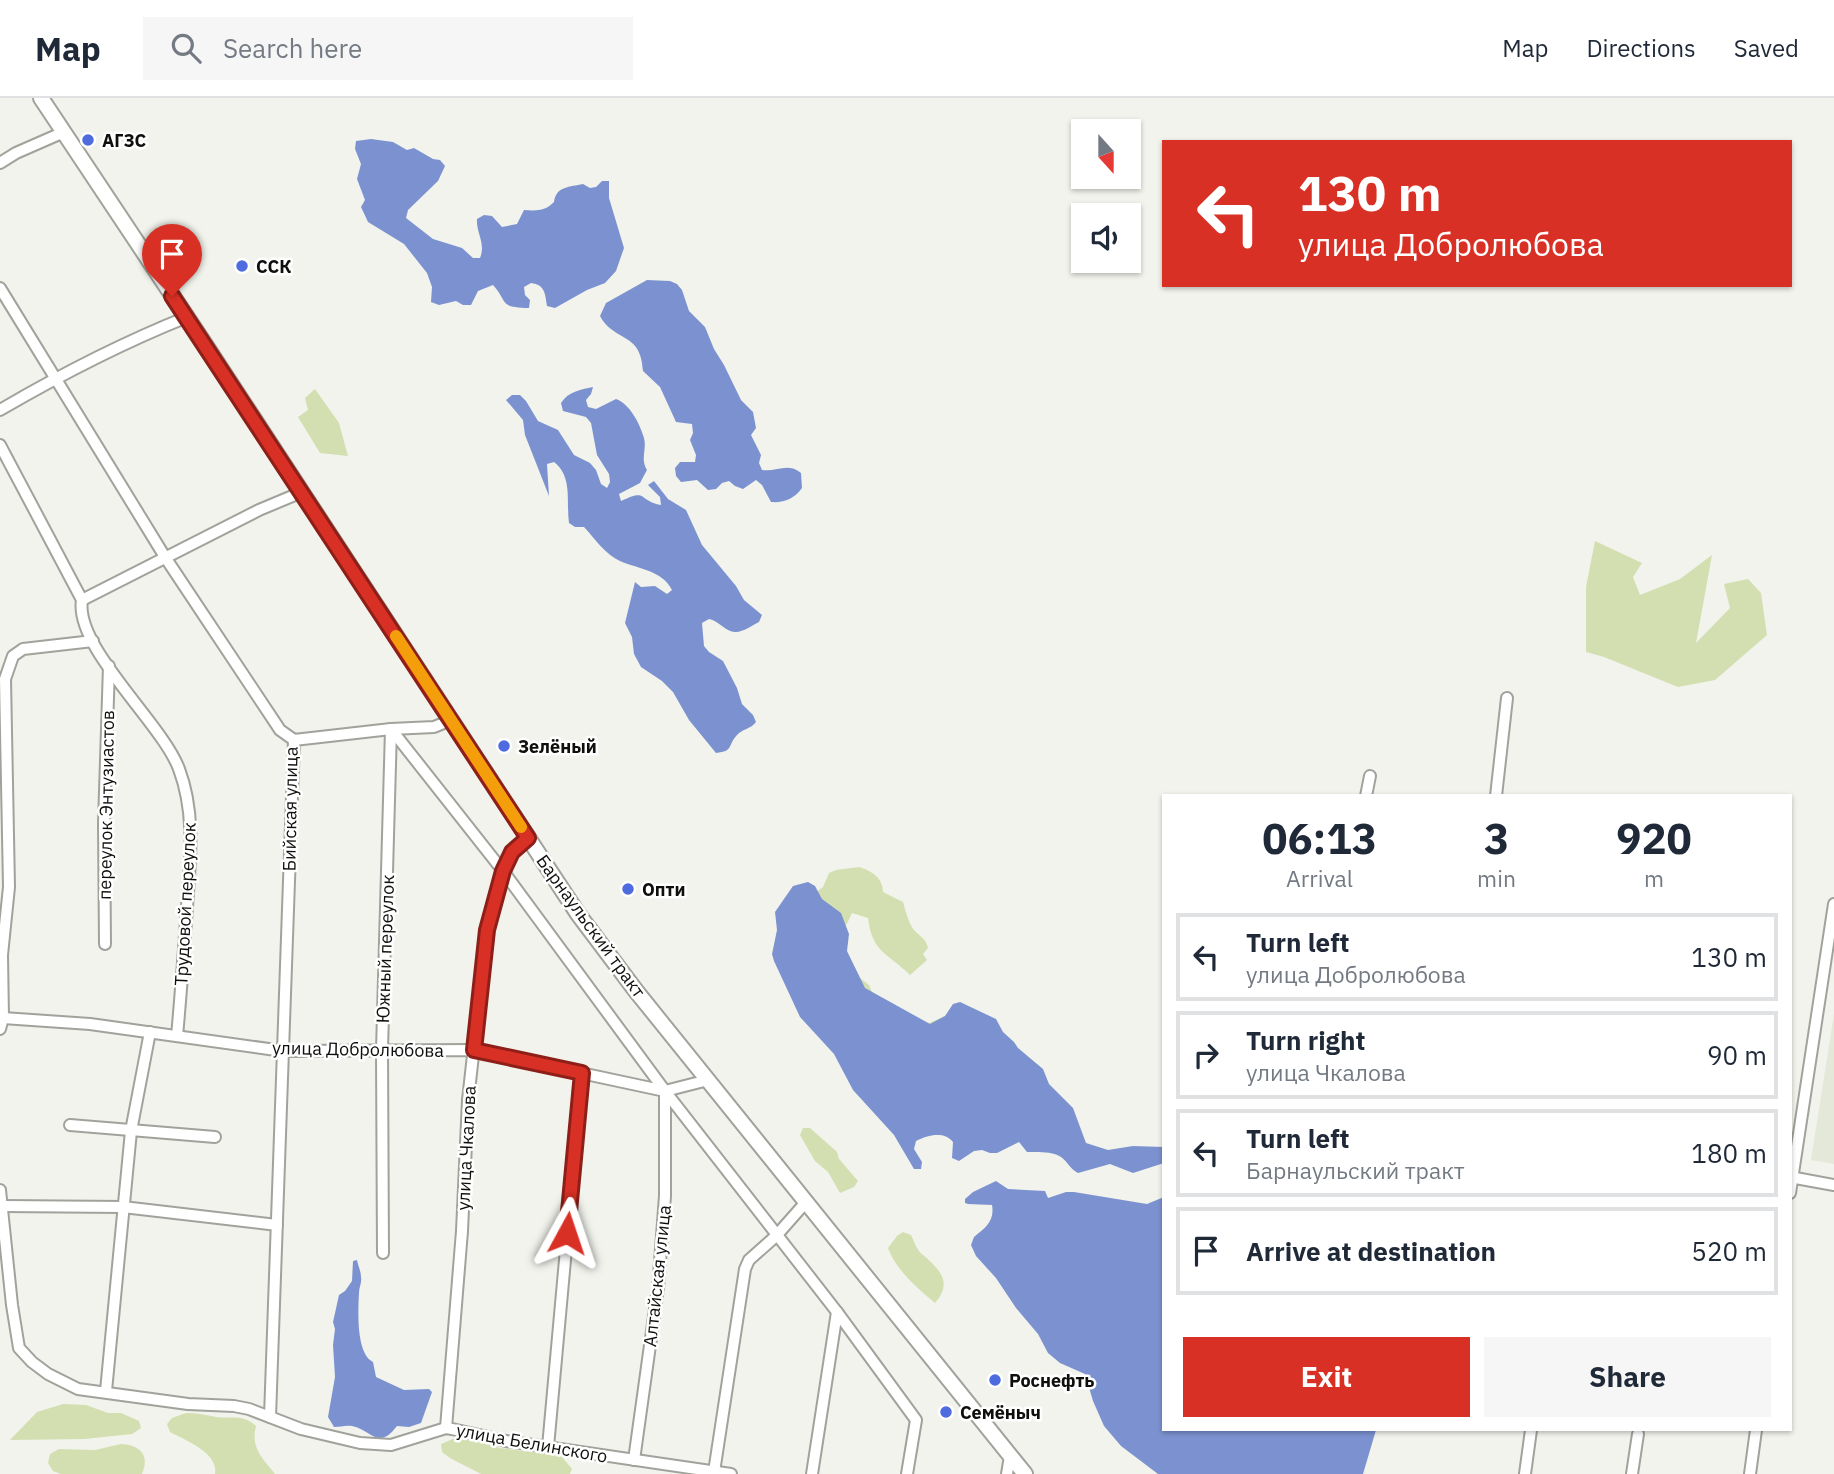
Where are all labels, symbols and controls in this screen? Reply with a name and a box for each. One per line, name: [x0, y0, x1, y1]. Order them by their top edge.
search box: [143, 17, 633, 80]
text: Map: [35, 27, 101, 70]
icon: search: [167, 29, 205, 67]
text: Search here: [223, 31, 362, 65]
text: Map: [1502, 32, 1548, 64]
text: Directions: [1586, 32, 1696, 64]
text: Saved: [1734, 32, 1799, 64]
north arrow: [1071, 119, 1141, 189]
map controls: [1071, 119, 1141, 273]
place label: АГЗС: [102, 129, 146, 152]
marker: АГЗС: [80, 132, 96, 148]
text: 130 m: [1298, 161, 1442, 224]
icon: left: [1183, 168, 1274, 259]
button: sound: [1071, 203, 1141, 273]
text: улица Добролюбова: [1298, 223, 1604, 265]
pin: [142, 224, 202, 296]
icon: arrive: [153, 235, 191, 273]
place label: ССК: [256, 255, 291, 278]
marker: ССК: [234, 258, 250, 274]
street label: переулок Энтузиастов: [93, 710, 119, 900]
place label: Зелёный: [518, 735, 597, 758]
marker: Зелёный: [496, 738, 512, 754]
street label: Бийская улица: [277, 746, 303, 872]
text: 06:13: [1262, 811, 1377, 866]
text: 3: [1484, 811, 1509, 866]
text: 920: [1616, 811, 1692, 866]
street label: Трудовой переулок: [169, 822, 201, 986]
street label: Барнаульский тракт: [531, 850, 651, 1002]
text: Arrival: [1286, 863, 1353, 893]
text: min: [1477, 863, 1516, 893]
text: m: [1644, 863, 1664, 893]
street label: Южный переулок: [371, 874, 399, 1024]
place label: Опти: [642, 878, 685, 901]
marker: Опти: [620, 881, 636, 897]
text: Turn left: [1246, 925, 1349, 959]
icon: left: [1187, 938, 1225, 976]
text: 130 m: [1691, 940, 1767, 974]
text: улица Добролюбова: [1246, 959, 1466, 989]
text: Turn right: [1246, 1023, 1365, 1057]
street label: улица Добролюбова: [272, 1036, 445, 1062]
icon: right: [1187, 1036, 1225, 1074]
text: 90 m: [1707, 1038, 1767, 1072]
text: улица Чкалова: [1246, 1057, 1406, 1087]
street label: улица Чкалова: [451, 1085, 481, 1211]
text: Turn left: [1246, 1121, 1349, 1155]
icon: left: [1187, 1134, 1225, 1172]
text: 180 m: [1691, 1136, 1767, 1170]
text: Барнаульский тракт: [1246, 1155, 1465, 1185]
position arrow: [530, 1196, 604, 1270]
street label: Алтайская улица: [638, 1204, 676, 1348]
icon: arrive: [1187, 1232, 1225, 1270]
text: Arrive at destination: [1246, 1234, 1496, 1268]
text: 520 m: [1691, 1234, 1767, 1268]
button: Exit: [1183, 1337, 1470, 1417]
button: Share: [1484, 1337, 1771, 1417]
place label: Роснефть: [1009, 1369, 1094, 1392]
marker: Роснефть: [987, 1372, 1003, 1388]
place label: Семёныч: [960, 1401, 1041, 1424]
marker: Семёныч: [938, 1404, 954, 1420]
street label: улица Белинского: [455, 1418, 609, 1468]

